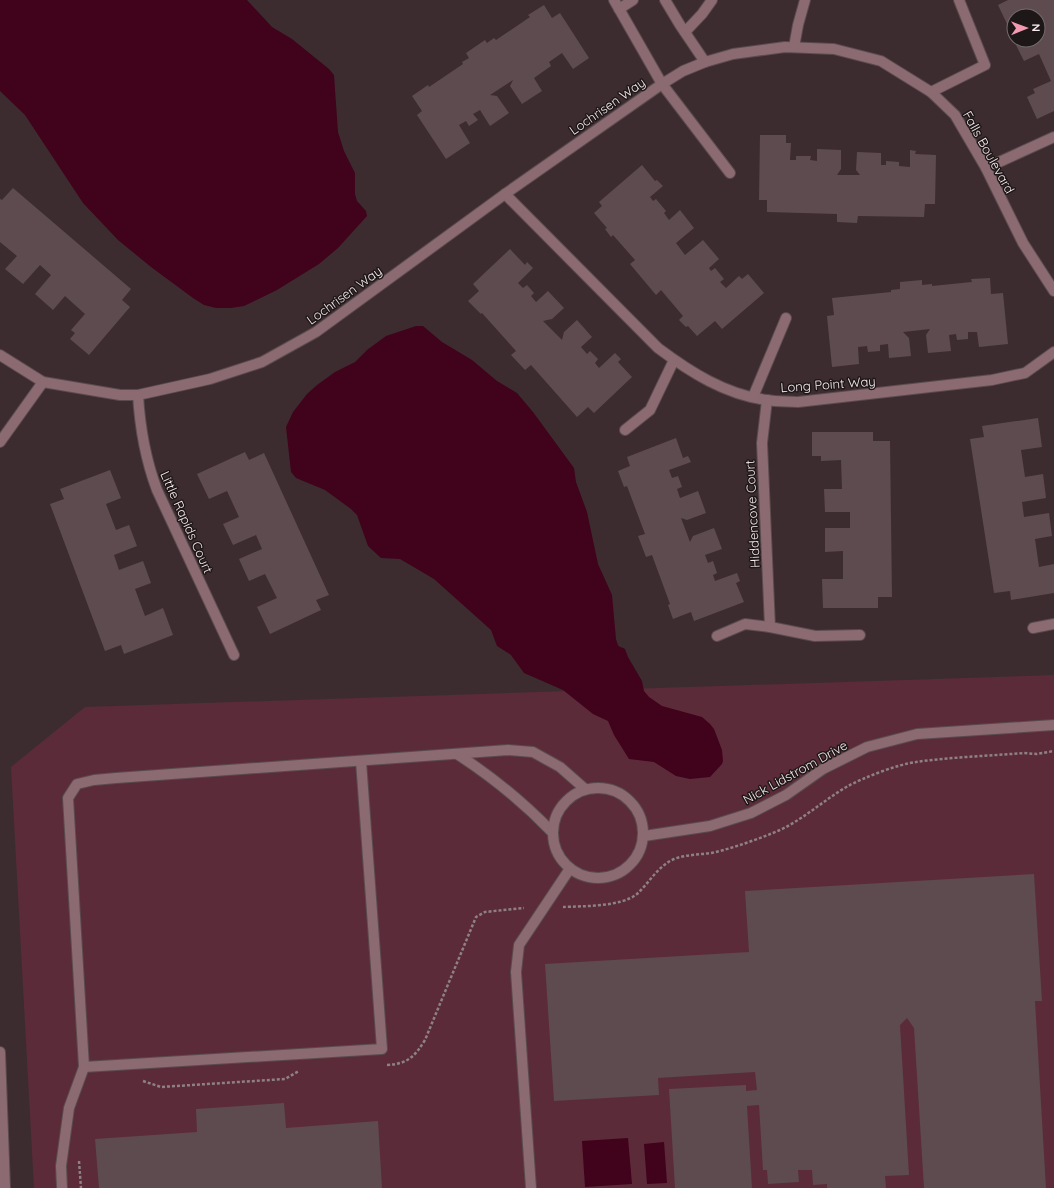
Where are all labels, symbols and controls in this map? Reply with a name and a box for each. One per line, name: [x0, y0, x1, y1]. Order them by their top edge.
north arrow: [1006, 8, 1046, 48]
text: N: [1029, 24, 1043, 32]
street label: Lochrisen Way: [566, 74, 648, 138]
street label: Falls Boulevard: [960, 108, 1018, 196]
street label: Lochrisen Way: [303, 262, 385, 328]
street label: Long Point Way: [780, 373, 876, 395]
street label: Hiddencove Court: [741, 460, 763, 568]
street label: Little Rapids Court: [157, 468, 217, 576]
street label: Nick Lidstrom Drive: [740, 737, 850, 807]

